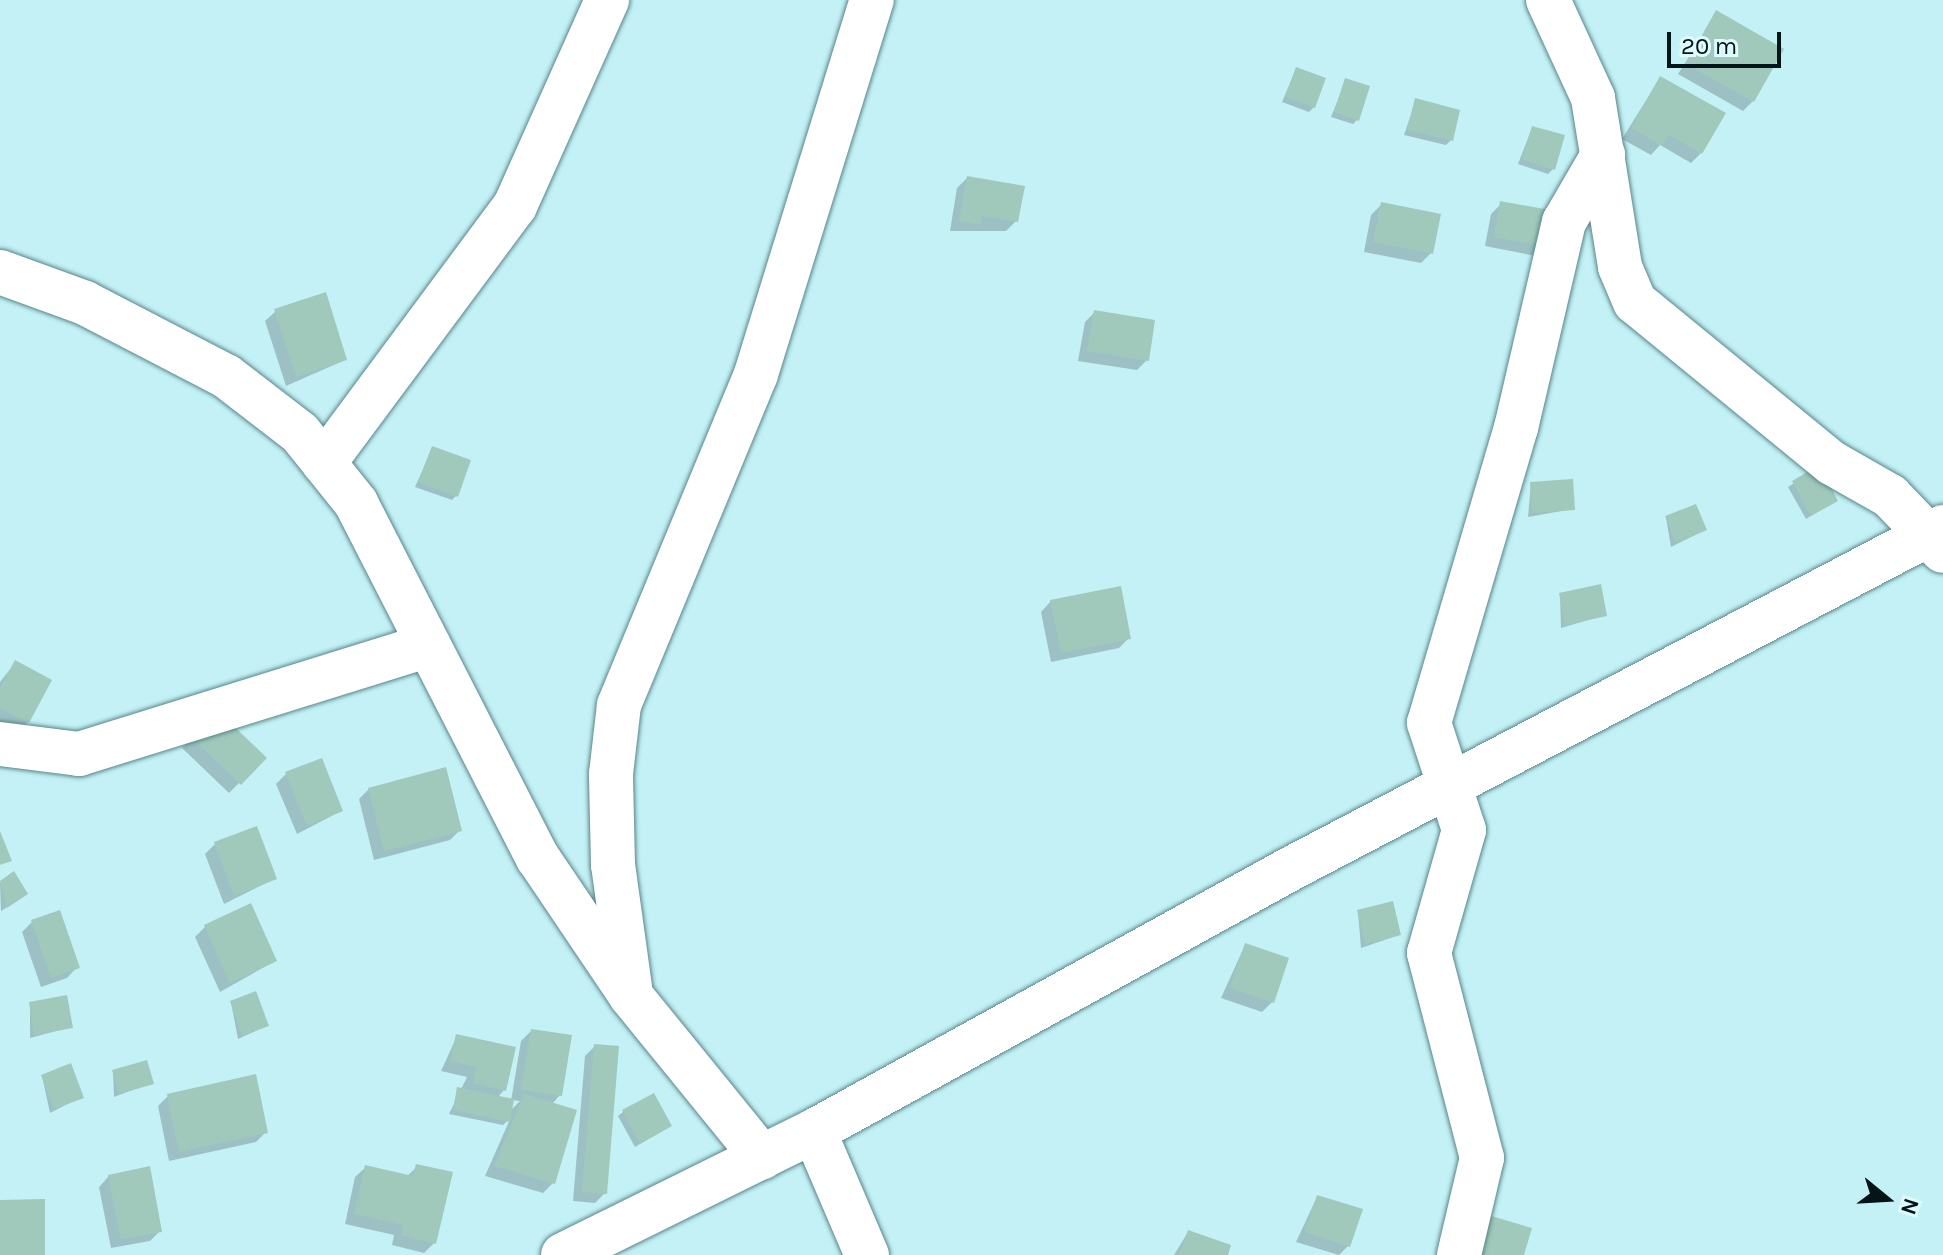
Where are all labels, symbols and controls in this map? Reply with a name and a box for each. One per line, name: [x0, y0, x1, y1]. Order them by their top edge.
scale bar: [1671, 16, 1785, 66]
text: 20 m: [1681, 32, 1737, 60]
north arrow: [1847, 1159, 1927, 1239]
text: N: [1895, 1195, 1925, 1218]

